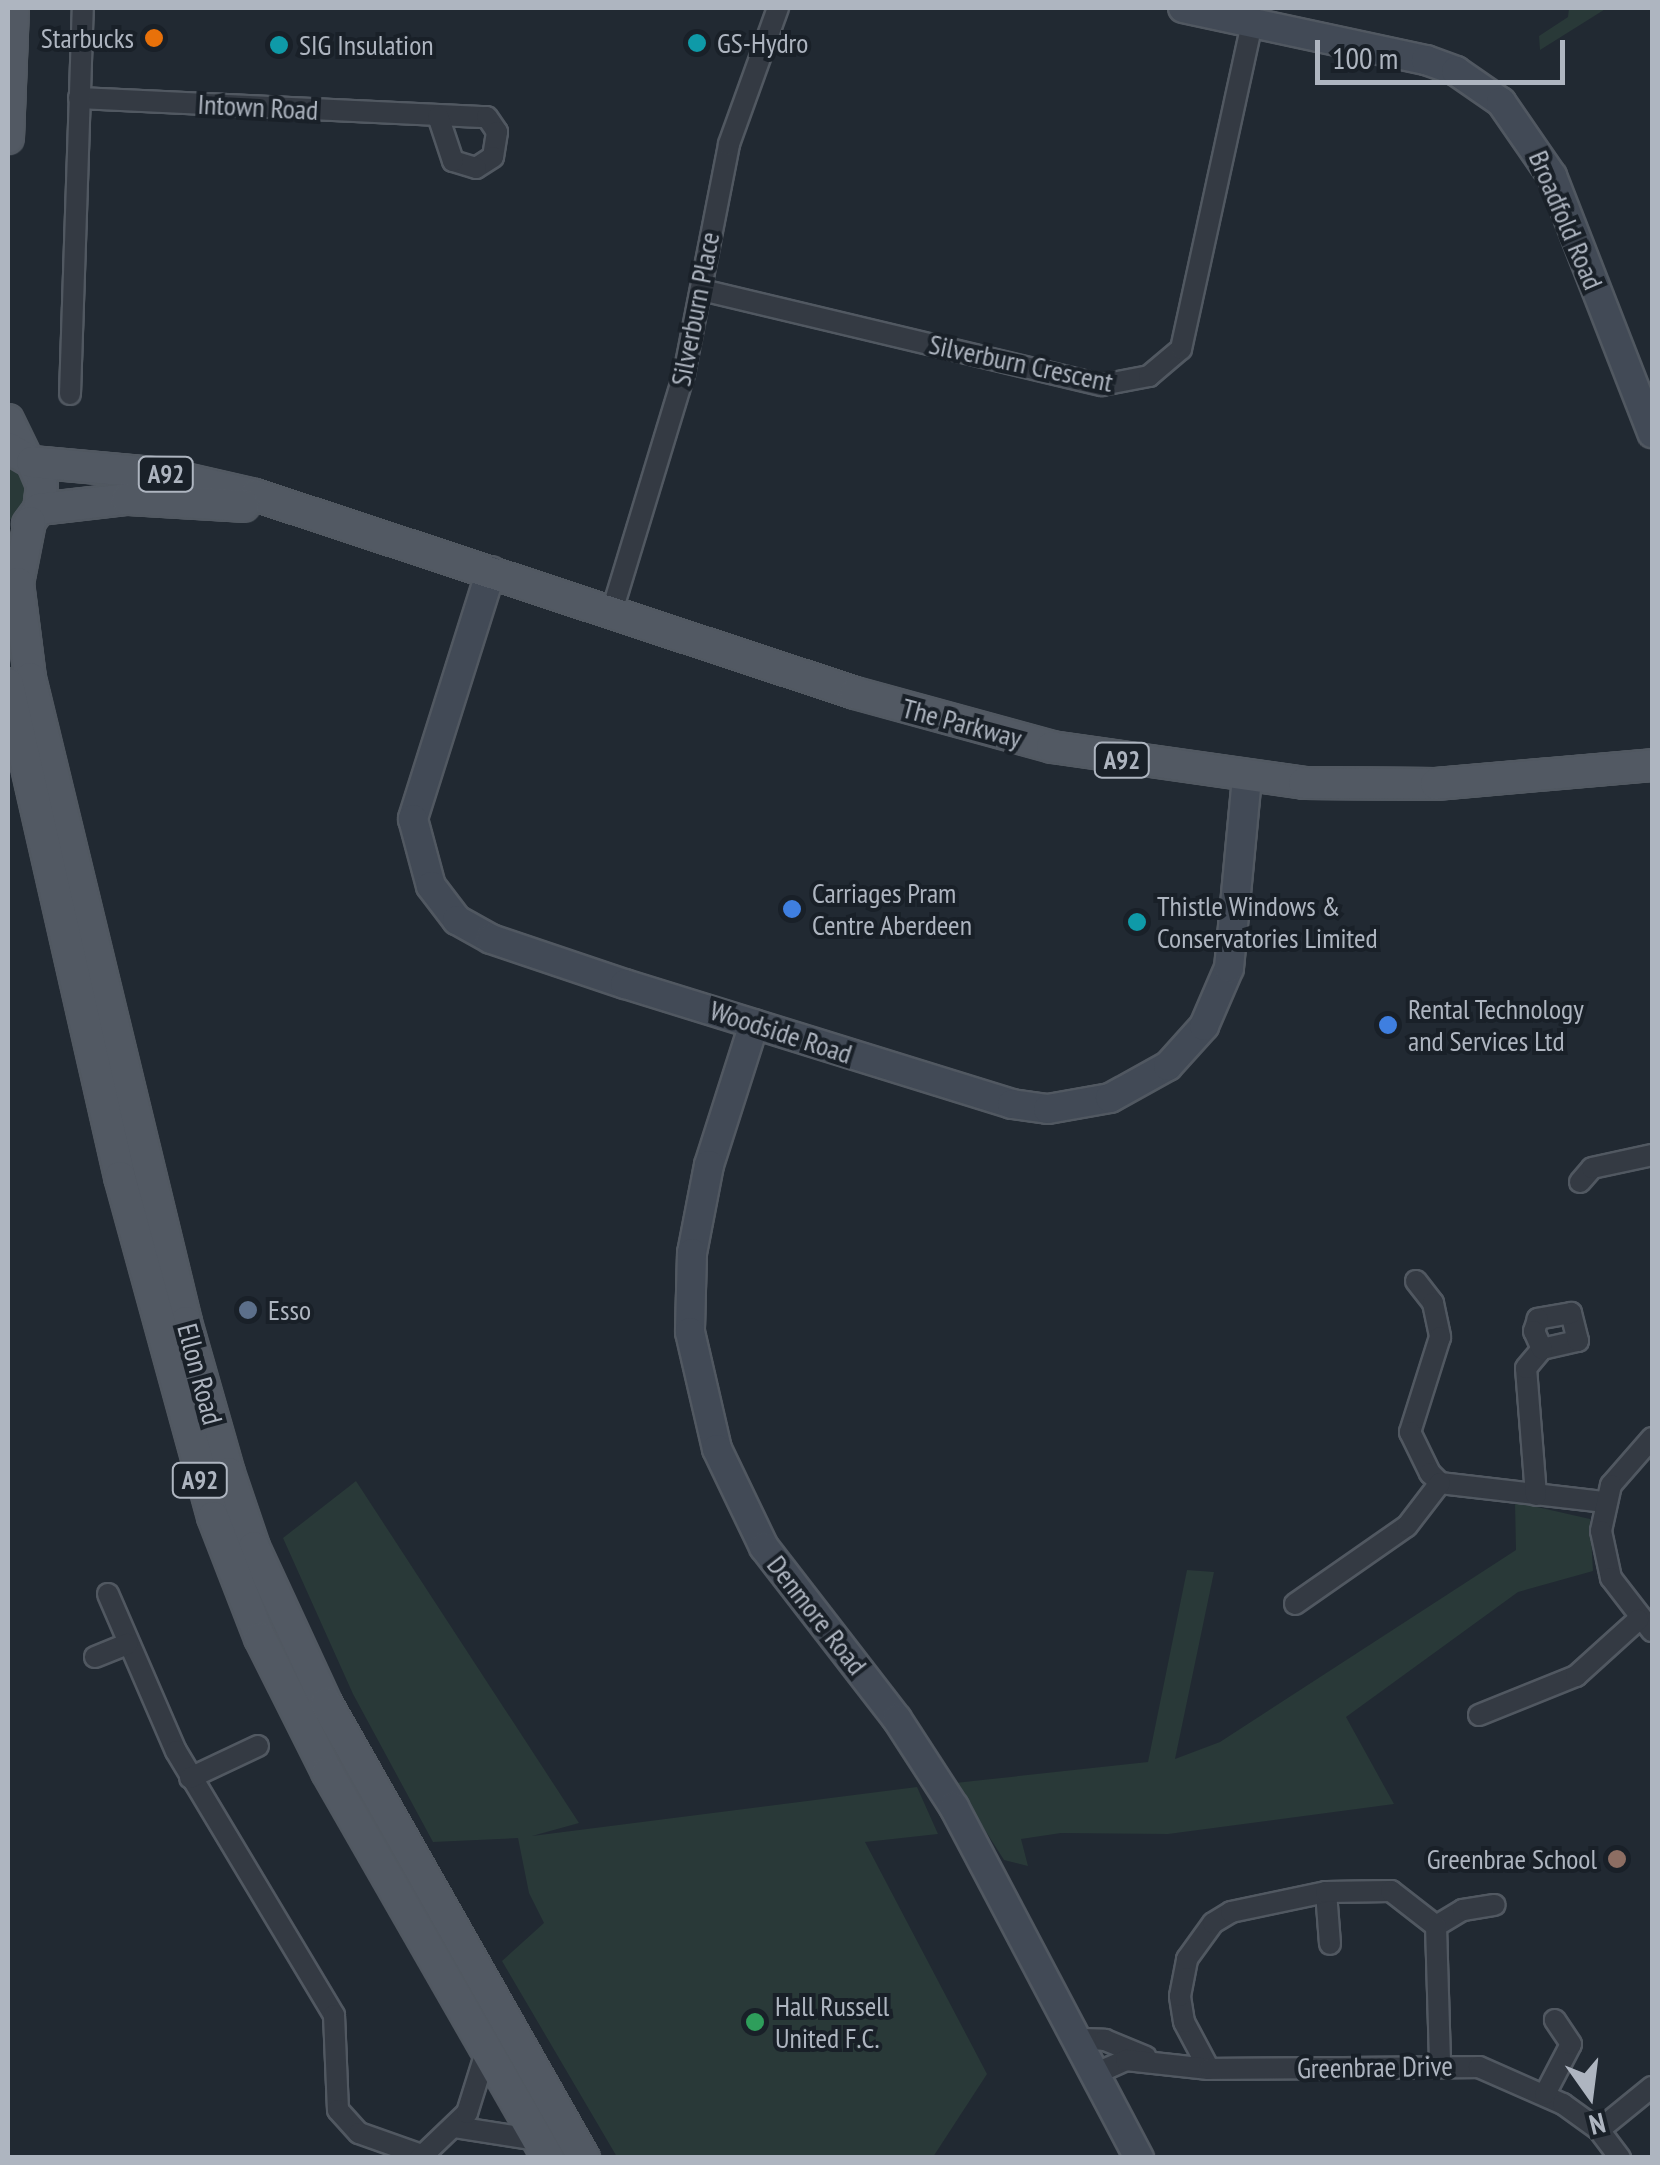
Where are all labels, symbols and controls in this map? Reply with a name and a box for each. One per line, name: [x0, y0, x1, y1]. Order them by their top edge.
scale bar: [1320, 20, 1570, 82]
place label: Starbucks: [41, 21, 134, 55]
place label: GS-Hydro: [717, 26, 808, 60]
marker: Starbucks: [143, 27, 165, 49]
place label: SIG Insulation: [299, 28, 434, 62]
marker: GS-Hydro: [686, 32, 708, 54]
marker: SIG Insulation: [268, 34, 290, 56]
text: 100 m: [1332, 38, 1398, 77]
street label: Intown Road: [197, 87, 319, 127]
street label: Broadfold Road: [1522, 145, 1610, 295]
street label: Silverburn Place: [664, 229, 726, 389]
street label: Silverburn Crescent: [926, 327, 1116, 399]
road number: A92: [136, 454, 196, 494]
street label: The Parkway: [899, 691, 1025, 755]
road number: A92: [1092, 740, 1152, 780]
place label: Carriages Pram Centre Aberdeen: [812, 876, 973, 942]
place label: Thistle Windows & Conservatories Limited: [1157, 889, 1378, 955]
marker: Carriages Pram Centre Aberdeen: [781, 898, 803, 920]
marker: Thistle Windows & Conservatories Limited: [1126, 911, 1148, 933]
place label: Rental Technology and Services Ltd: [1408, 992, 1584, 1058]
street label: Woodside Road: [706, 993, 856, 1071]
marker: Rental Technology and Services Ltd: [1377, 1014, 1399, 1036]
place label: Esso: [268, 1293, 311, 1327]
marker: Esso: [237, 1299, 259, 1321]
street label: Ellon Road: [170, 1320, 230, 1428]
road number: A92: [170, 1460, 230, 1500]
street label: Denmore Road: [760, 1549, 874, 1681]
place label: Greenbrae School: [1427, 1842, 1597, 1876]
marker: Greenbrae School: [1606, 1848, 1628, 1870]
place label: Hall Russell United F.C.: [775, 1989, 889, 2055]
marker: Hall Russell United F.C.: [744, 2011, 766, 2033]
north arrow: [1540, 2045, 1640, 2145]
street label: Greenbrae Drive: [1297, 2049, 1453, 2085]
text: N: [1586, 2105, 1609, 2144]

